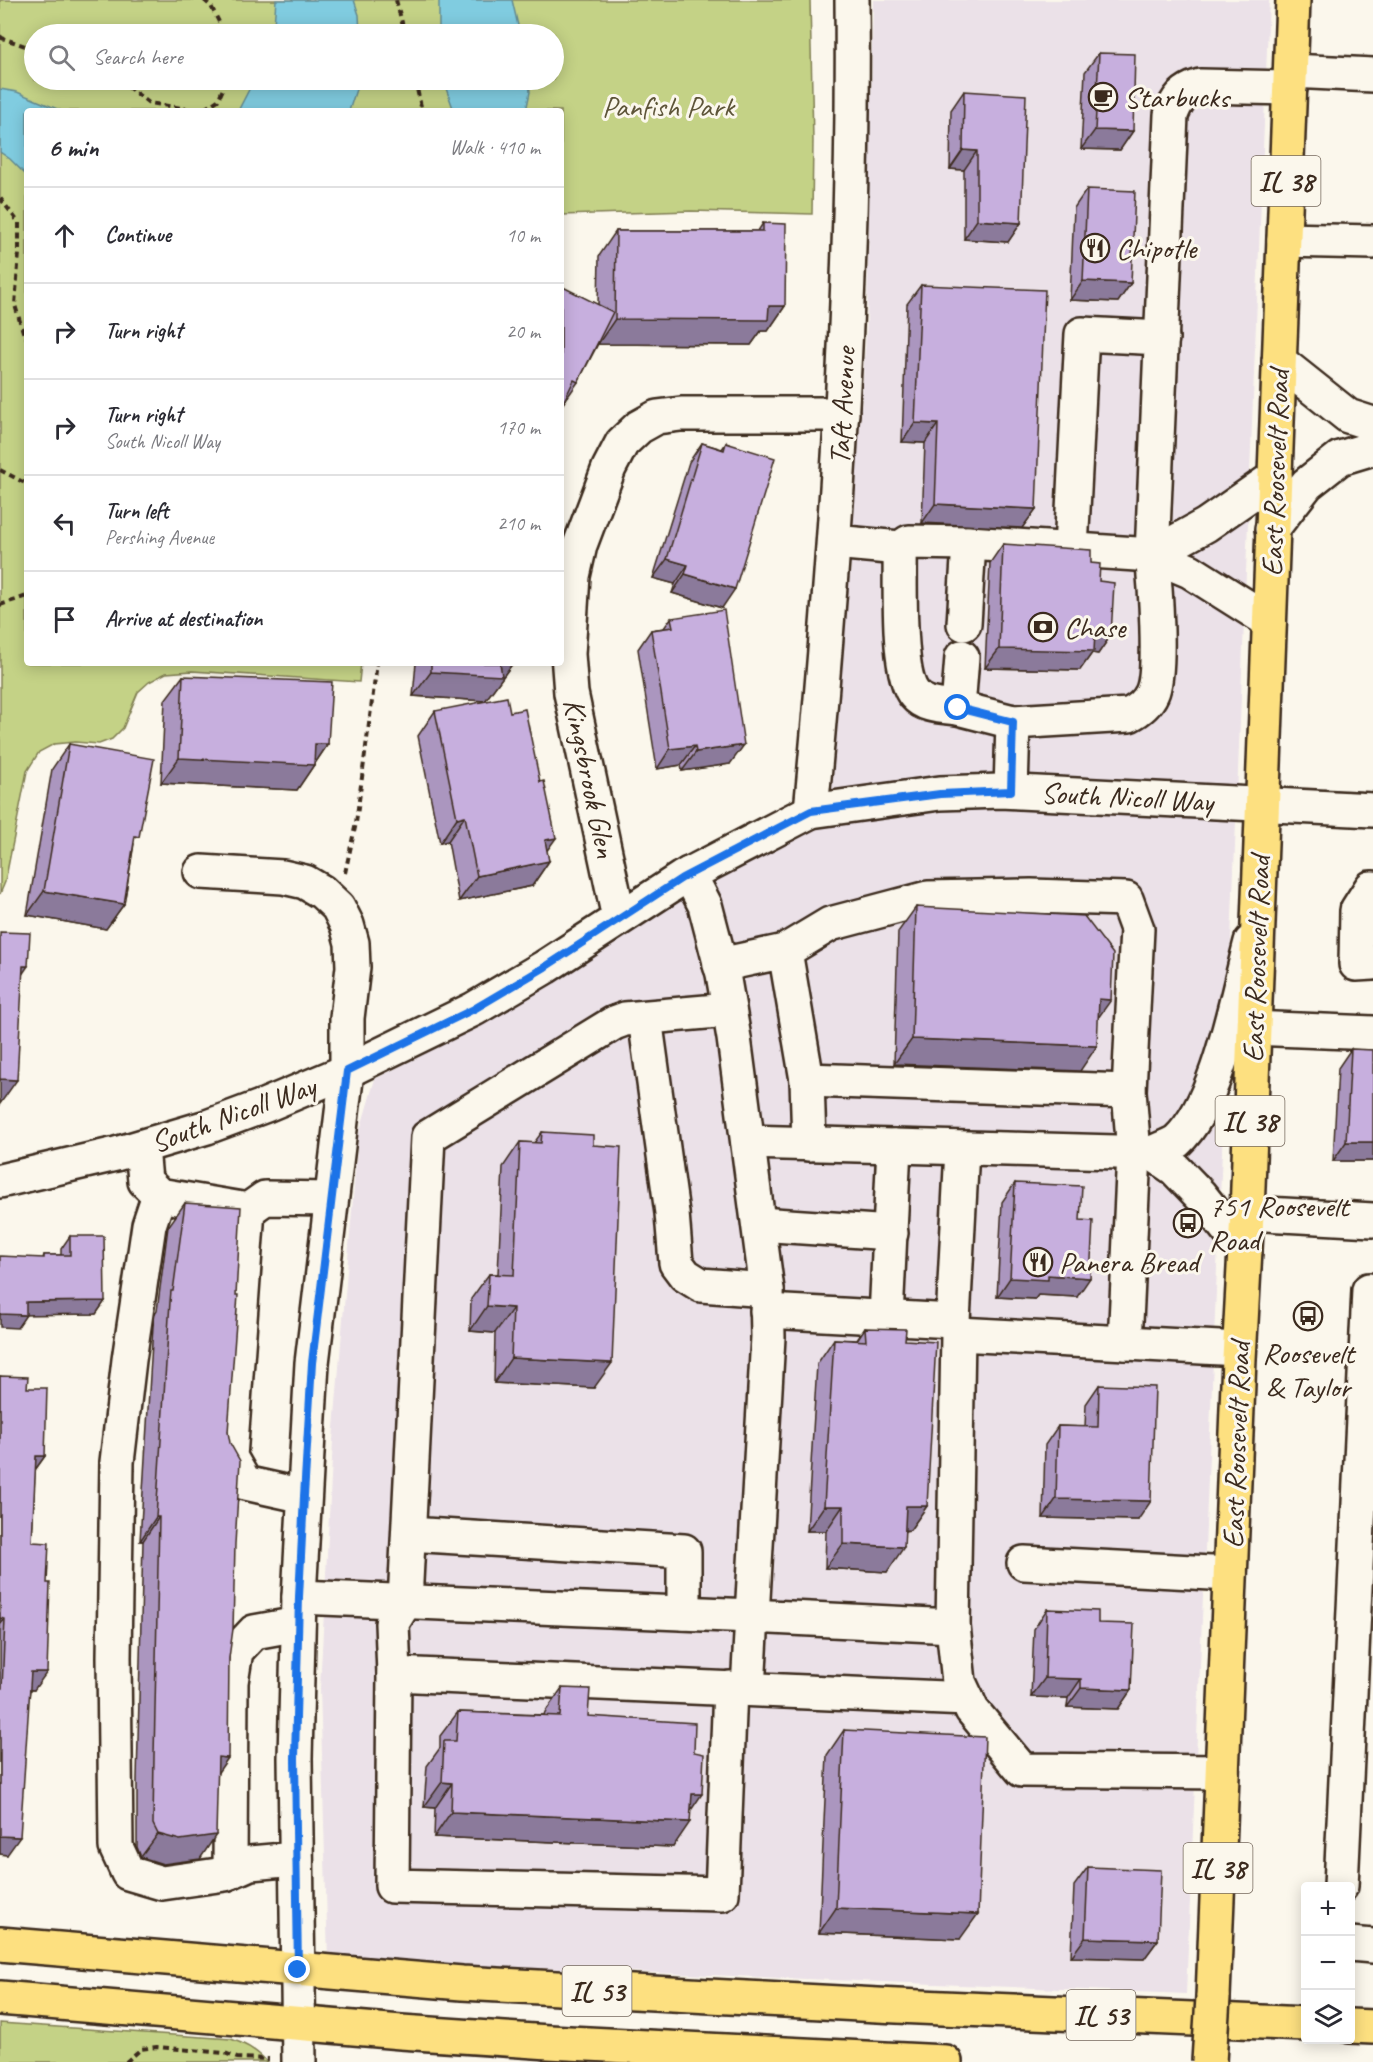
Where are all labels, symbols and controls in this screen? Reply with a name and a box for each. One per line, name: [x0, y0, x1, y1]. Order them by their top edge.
search box: [24, 24, 564, 90]
icon: search: [45, 41, 78, 74]
text: Search here: [93, 43, 183, 71]
place label: Starbucks: [1124, 78, 1232, 116]
cafe icon: Starbucks: [1087, 81, 1119, 113]
park label: Panfish Park: [602, 87, 736, 125]
text: 6 min: [48, 131, 98, 164]
text: Walk · 410 m: [450, 135, 540, 160]
road number: IL 38: [1252, 156, 1320, 206]
icon: ahead: [48, 219, 81, 252]
text: Continue: [105, 221, 171, 249]
text: 10 m: [506, 223, 540, 248]
place label: Chipotle: [1116, 229, 1199, 267]
restaurant icon: Chipotle: [1079, 232, 1111, 264]
icon: right: [48, 315, 81, 348]
text: Turn right: [105, 317, 182, 345]
text: 20 m: [506, 319, 540, 344]
street label: Taft Avenue: [820, 344, 864, 466]
street label: East Roosevelt Road: [1252, 365, 1298, 577]
text: Turn right: [105, 401, 182, 429]
icon: right: [48, 411, 81, 444]
text: 170 m: [497, 415, 540, 440]
text: South Nicoll Way: [105, 429, 220, 454]
text: Turn left: [105, 497, 169, 525]
icon: left: [48, 507, 81, 540]
text: 210 m: [497, 511, 540, 536]
text: Pershing Avenue: [105, 525, 214, 550]
icon: arrive: [48, 603, 81, 636]
text: Arrive at destination: [105, 605, 262, 633]
place label: Chase: [1064, 608, 1127, 646]
bank icon: Chase: [1027, 611, 1059, 643]
route start: [944, 694, 970, 720]
street label: Kingsbrook Glen: [555, 695, 625, 862]
street label: South Nicoll Way: [1040, 774, 1217, 821]
street label: East Roosevelt Road: [1233, 851, 1279, 1063]
street label: South Nicoll Way: [145, 1066, 323, 1161]
road number: IL 38: [1216, 1096, 1284, 1146]
place label: 751 Roosevelt Road: [1209, 1187, 1351, 1259]
bus stop icon: 751 Roosevelt Road: [1172, 1207, 1204, 1239]
place label: Panera Bread: [1059, 1243, 1203, 1281]
restaurant icon: Panera Bread: [1022, 1246, 1054, 1278]
bus stop icon: Roosevelt & Taylor: [1292, 1300, 1324, 1332]
place label: Roosevelt & Taylor: [1262, 1334, 1357, 1406]
street label: East Roosevelt Road: [1213, 1337, 1259, 1549]
road number: IL 38: [1184, 1843, 1252, 1893]
map controls: [1301, 1882, 1355, 2044]
button: +: [1301, 1882, 1355, 1936]
button: −: [1301, 1936, 1355, 1990]
route end: [284, 1956, 310, 1982]
road number: IL 53: [562, 1966, 632, 2016]
road number: IL 53: [1066, 1990, 1136, 2040]
button: layers: [1301, 1990, 1355, 2044]

